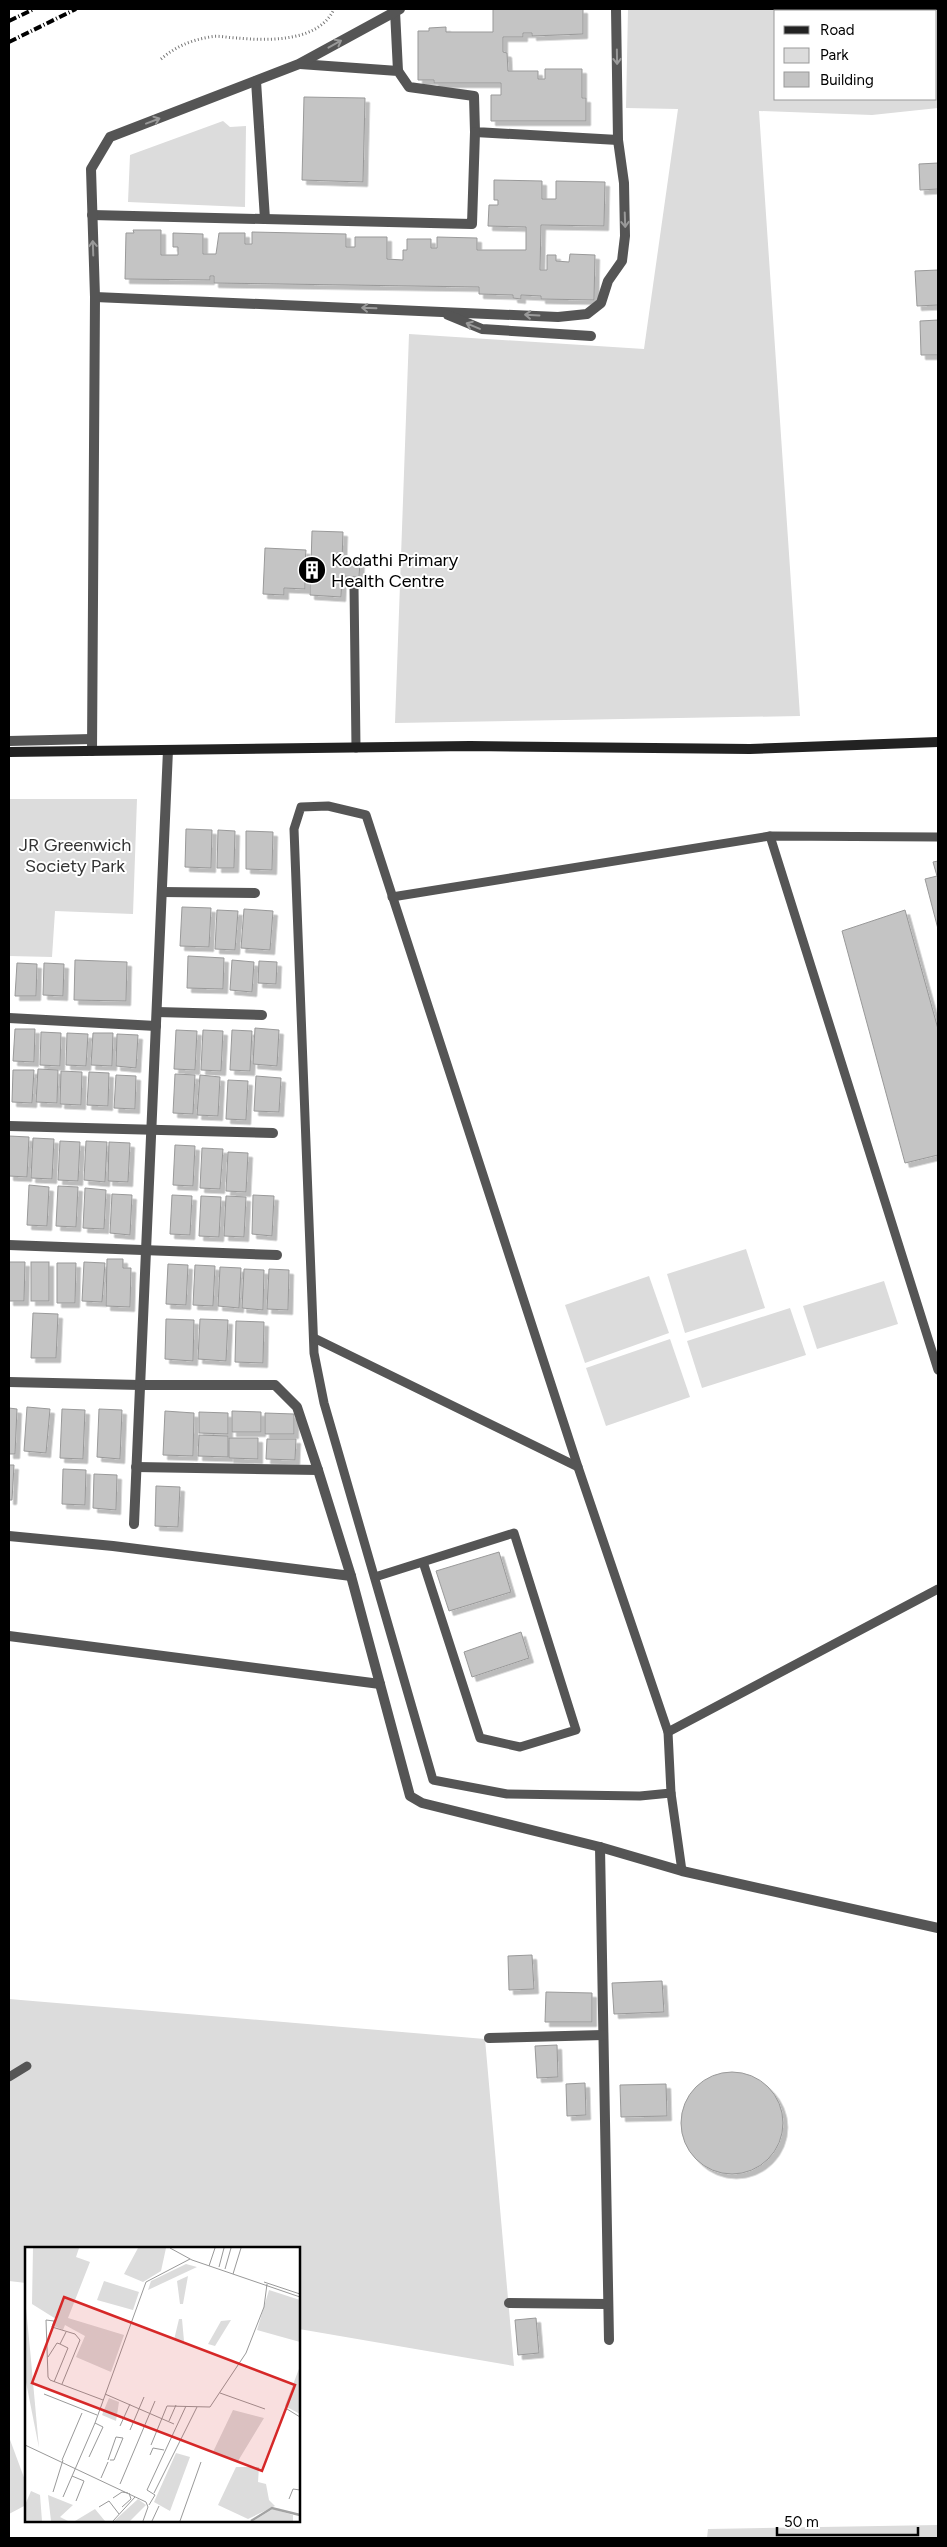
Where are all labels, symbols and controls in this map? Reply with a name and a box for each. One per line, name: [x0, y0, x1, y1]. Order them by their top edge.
legend: [774, 10, 937, 100]
text: Road: [820, 21, 855, 39]
one-way arrow: [328, 39, 342, 49]
text: Park: [820, 46, 849, 64]
one-way arrow: [612, 49, 622, 65]
text: Building: [820, 71, 874, 89]
one-way arrow: [145, 115, 160, 125]
one-way arrow: [620, 211, 630, 227]
one-way arrow: [89, 240, 98, 256]
one-way arrow: [362, 304, 378, 313]
one-way arrow: [524, 311, 540, 320]
one-way arrow: [466, 320, 481, 330]
place label: Kodathi Primary Health Centre: [331, 549, 459, 592]
building icon: Kodathi Primary Health Centre: [297, 555, 327, 585]
park label: JR Greenwich Society Park: [19, 834, 131, 877]
inset map: [25, 2247, 300, 2522]
scale bar: [777, 2504, 918, 2536]
text: 50 m: [784, 2513, 819, 2531]

